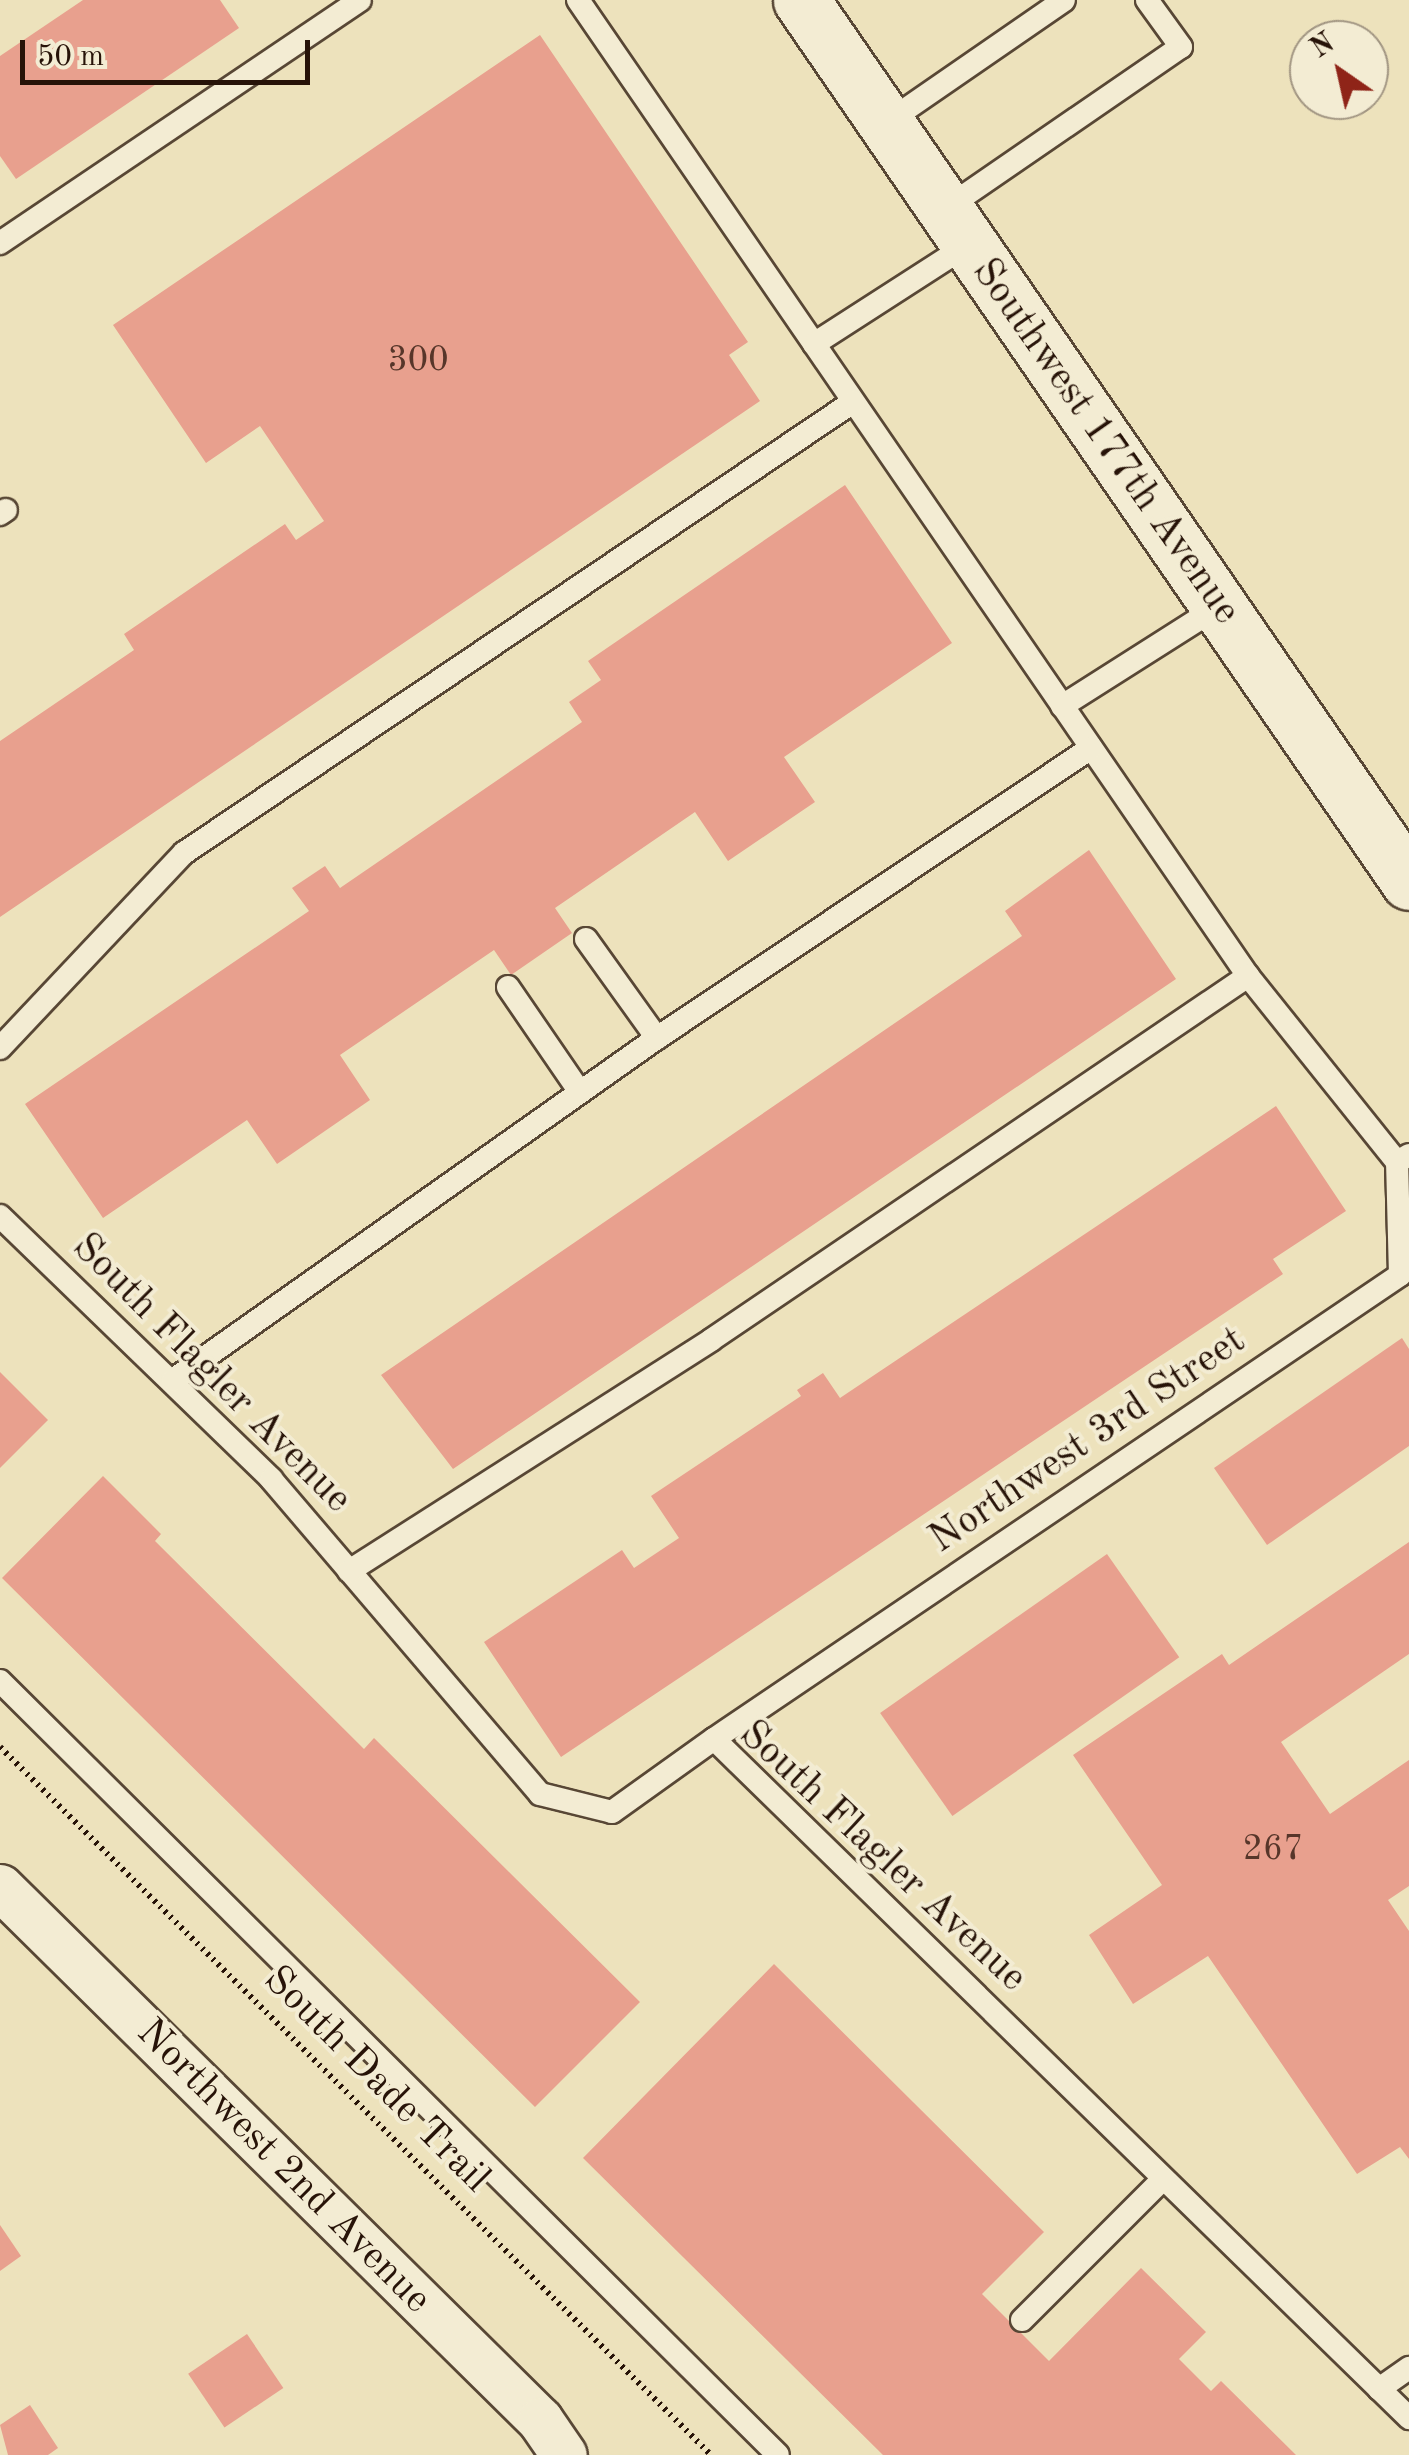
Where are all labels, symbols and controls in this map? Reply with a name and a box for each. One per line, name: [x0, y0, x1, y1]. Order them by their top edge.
scale bar: [25, 20, 315, 82]
north arrow: [1289, 20, 1389, 120]
text: N: [1307, 29, 1340, 64]
text: 50 m: [37, 42, 104, 72]
street label: Southwest 177th Avenue: [960, 250, 1250, 634]
house number: 300: [388, 340, 448, 382]
street label: South Flagler Avenue: [61, 1224, 361, 1524]
street label: Northwest 3rd Street: [921, 1317, 1255, 1565]
street label: South Flagler Avenue: [728, 1711, 1036, 2003]
house number: 267: [1243, 1829, 1303, 1871]
street label: South Dade Trail: [253, 1957, 499, 2203]
street label: Northwest 2nd Avenue: [126, 2010, 440, 2324]

